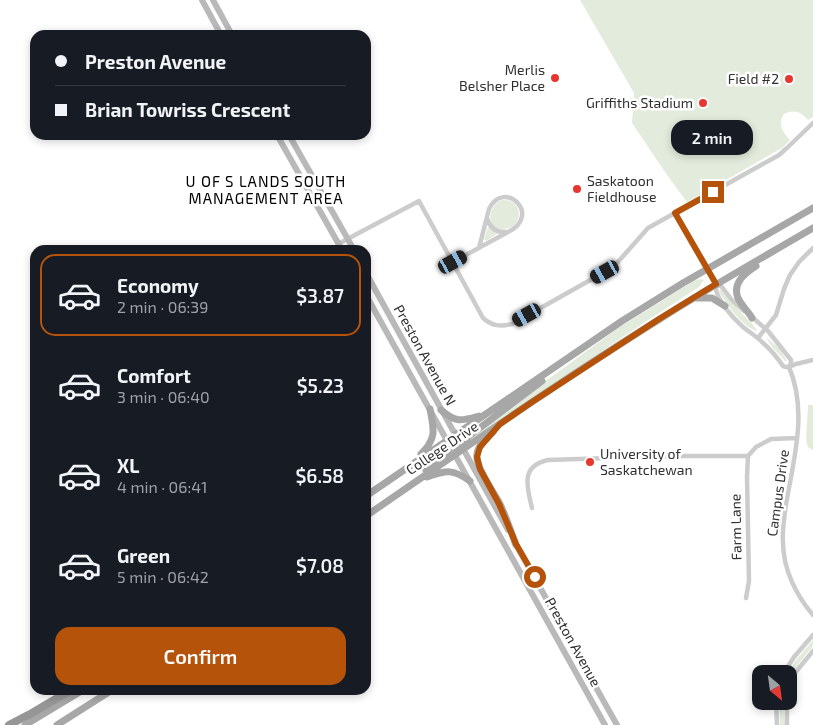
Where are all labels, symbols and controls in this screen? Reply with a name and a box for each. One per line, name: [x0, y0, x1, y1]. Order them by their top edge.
text: Preston Avenue: [85, 50, 226, 73]
place label: Merlis Belsher Place: [459, 61, 545, 94]
place label: Field #2: [728, 70, 779, 87]
marker: Merlis Belsher Place: [549, 72, 561, 84]
marker: Field #2: [783, 73, 795, 85]
place label: Griffiths Stadium: [586, 94, 693, 111]
marker: Griffiths Stadium: [697, 97, 709, 109]
text: Brian Towriss Crescent: [85, 98, 290, 121]
callout: 2 min: [672, 120, 754, 154]
text: 2 min: [692, 128, 732, 147]
district label: U OF S LANDS SOUTH MANAGEMENT AREA: [186, 172, 346, 207]
place label: Saskatoon Fieldhouse: [587, 172, 656, 205]
route end: [702, 181, 724, 203]
marker: Saskatoon Fieldhouse: [571, 183, 583, 195]
car: [436, 248, 469, 276]
car: [588, 258, 621, 286]
icon: car: [57, 273, 102, 318]
text: Economy: [117, 274, 199, 297]
text: $3.87: [296, 284, 344, 307]
text: 2 min · 06:39: [117, 297, 208, 316]
street label: Preston Avenue N: [391, 301, 460, 408]
car: [510, 301, 543, 329]
icon: car: [57, 363, 102, 408]
text: Comfort: [117, 364, 191, 387]
text: $5.23: [297, 374, 344, 397]
text: 3 min · 06:40: [117, 387, 210, 406]
street label: College Drive: [402, 417, 481, 478]
place label: University of Saskatchewan: [600, 445, 693, 478]
street label: Campus Drive: [763, 448, 792, 537]
icon: car: [57, 453, 102, 498]
text: XL: [117, 454, 139, 477]
marker: University of Saskatchewan: [584, 456, 596, 468]
text: $6.58: [295, 464, 344, 487]
text: 4 min · 06:41: [117, 477, 207, 496]
street label: Farm Lane: [726, 494, 745, 560]
icon: car: [57, 543, 102, 588]
text: Green: [117, 544, 170, 567]
text: $7.08: [296, 554, 344, 577]
route start: [524, 566, 546, 588]
text: 5 min · 06:42: [117, 567, 209, 586]
street label: Preston Avenue: [542, 594, 605, 689]
button: Confirm: [55, 627, 346, 685]
north arrow: [752, 665, 798, 710]
map controls: [752, 665, 797, 710]

